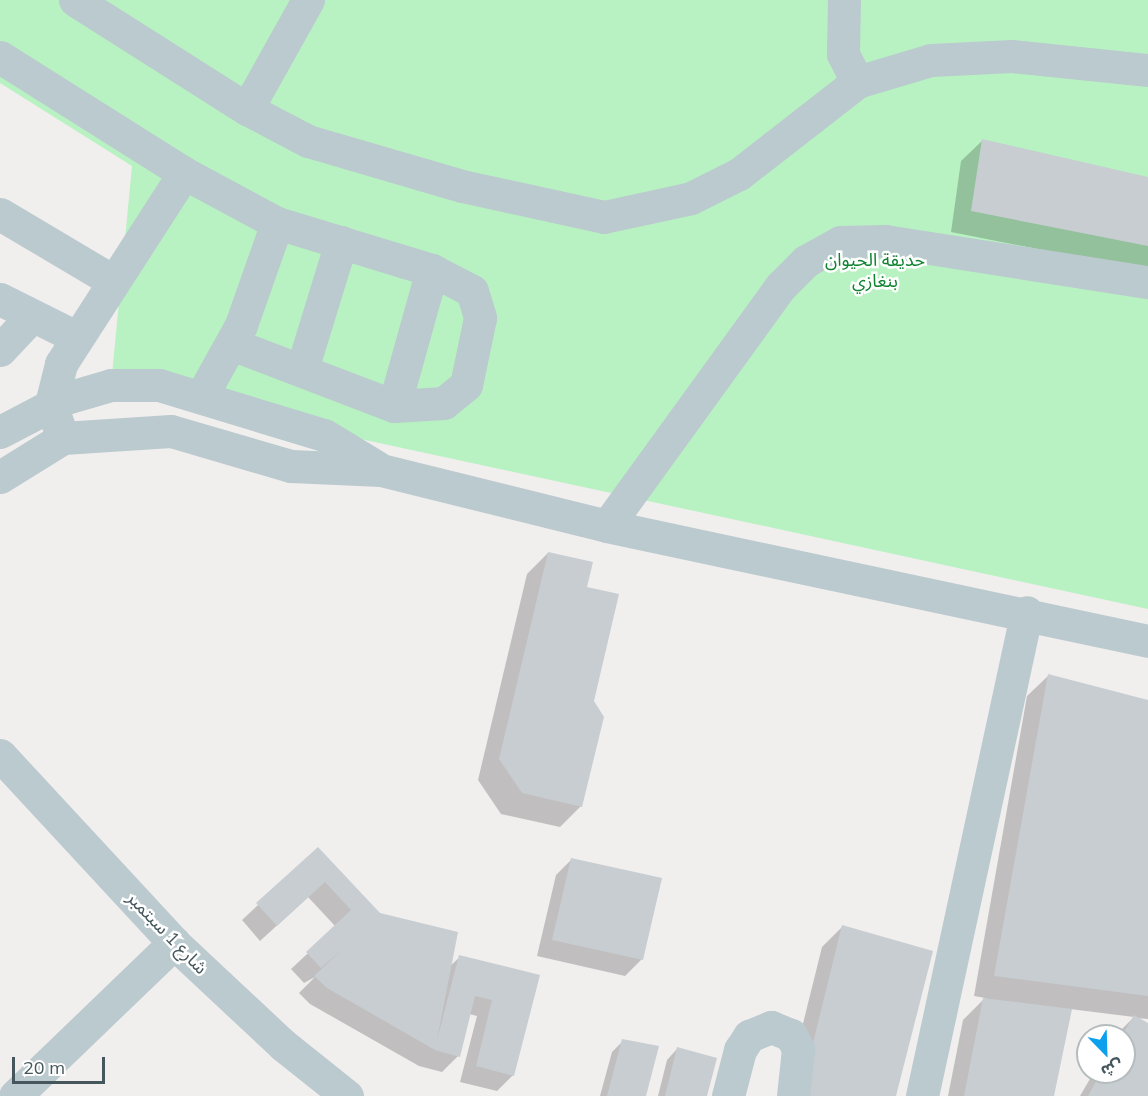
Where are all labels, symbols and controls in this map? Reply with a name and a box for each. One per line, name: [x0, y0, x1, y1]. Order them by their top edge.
park label: حديقة الحيوان بنغازي: [825, 250, 925, 292]
street label: شارع 1 سبتمبر: [122, 887, 212, 979]
north arrow: [1076, 1024, 1136, 1084]
scale bar: [15, 1045, 108, 1083]
text: ش: [1098, 1055, 1126, 1082]
text: 20 m: [23, 1056, 65, 1079]

